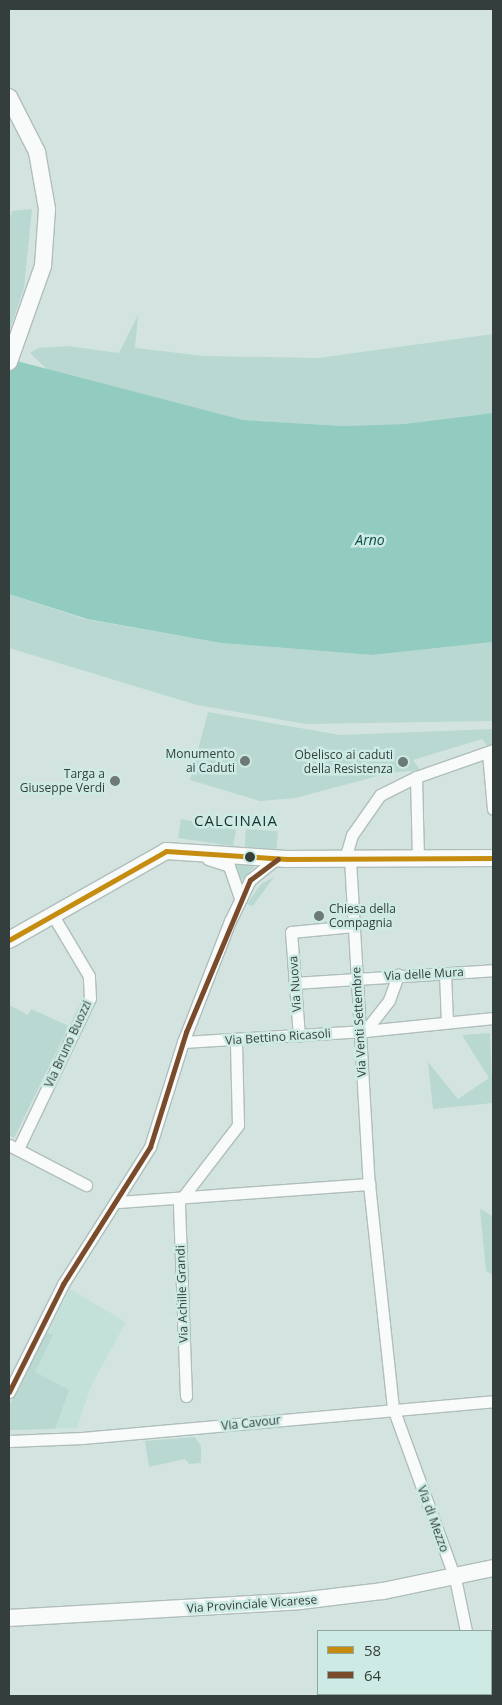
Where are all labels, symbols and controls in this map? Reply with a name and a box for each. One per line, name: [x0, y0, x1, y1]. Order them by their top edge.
water label: Arno: [355, 532, 385, 548]
place label: Monumento ai Caduti: [166, 747, 235, 775]
place label: Obelisco ai caduti della Resistenza: [294, 748, 393, 776]
marker: Monumento ai Caduti: [239, 755, 251, 767]
marker: Obelisco ai caduti della Resistenza: [397, 756, 409, 768]
place label: Targa a Giuseppe Verdi: [20, 767, 105, 795]
marker: Targa a Giuseppe Verdi: [109, 775, 121, 787]
district label: CALCINAIA: [193, 812, 279, 830]
unlabelled marker: [245, 852, 255, 862]
place label: Chiesa della Compagnia: [329, 902, 396, 930]
marker: Chiesa della Compagnia: [313, 910, 325, 922]
street label: Via Nuova: [286, 955, 304, 1013]
street label: Via delle Mura: [384, 965, 464, 983]
street label: Via Venti Settembre: [349, 967, 369, 1077]
street label: Via Bruno Buozzi: [42, 998, 94, 1090]
street label: Via Bettino Ricasoli: [225, 1026, 331, 1048]
street label: Via Achille Grandi: [173, 1245, 191, 1343]
street label: Via Cavour: [221, 1413, 281, 1433]
street label: Via di Mezzo: [414, 1484, 452, 1554]
street label: Via Provinciale Vicarese: [186, 1592, 318, 1616]
legend: [317, 1630, 492, 1695]
text: 58: [364, 1640, 381, 1660]
text: 64: [364, 1665, 381, 1685]

